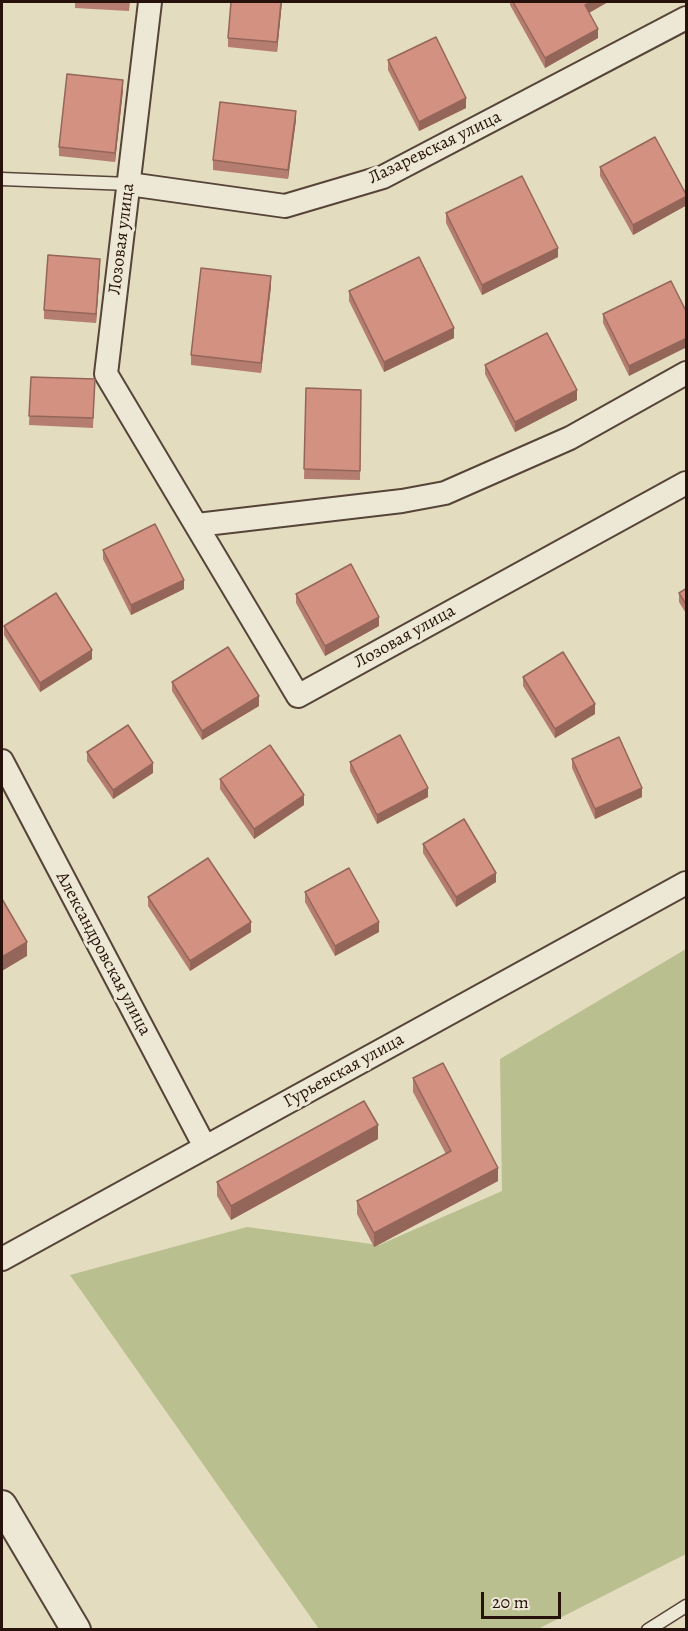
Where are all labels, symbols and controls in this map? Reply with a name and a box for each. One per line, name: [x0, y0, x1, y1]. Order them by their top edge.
street label: Лазаревская улица: [365, 106, 505, 190]
street label: Лозовая улица: [104, 182, 140, 296]
street label: Лозовая улица: [351, 600, 459, 674]
street label: Александровская улица: [51, 868, 155, 1040]
street label: Гурьевская улица: [280, 1029, 408, 1113]
scale bar: [484, 1580, 564, 1618]
text: 20 m: [492, 1590, 529, 1614]

